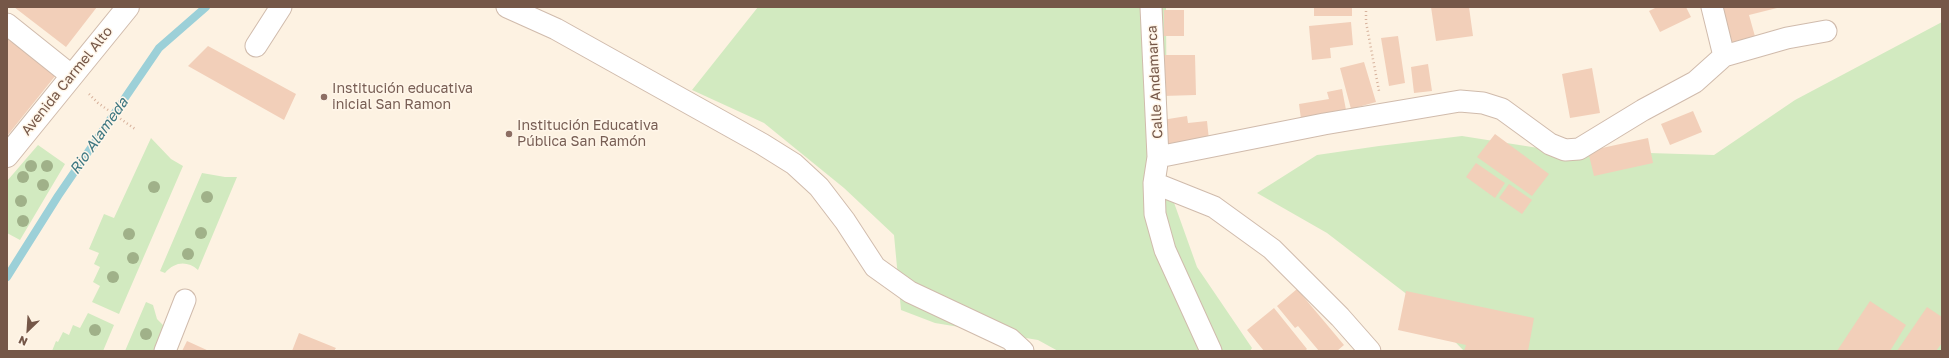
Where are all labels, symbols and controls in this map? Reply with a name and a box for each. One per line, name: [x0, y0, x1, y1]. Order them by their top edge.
street label: Avenida Carmel Alto: [18, 23, 116, 139]
street label: Calle Andamarca: [1144, 25, 1166, 139]
place label: Institución educativa inicial San Ramon: [332, 81, 473, 114]
marker: Institución educativa inicial San Ramon: [319, 92, 329, 102]
water label: Rio Alameda: [66, 94, 132, 178]
place label: Institución Educativa Pública San Ramón: [517, 118, 658, 150]
marker: Institución Educativa Pública San Ramón: [504, 129, 514, 139]
north arrow: [8, 310, 48, 350]
text: N: [16, 334, 29, 349]

